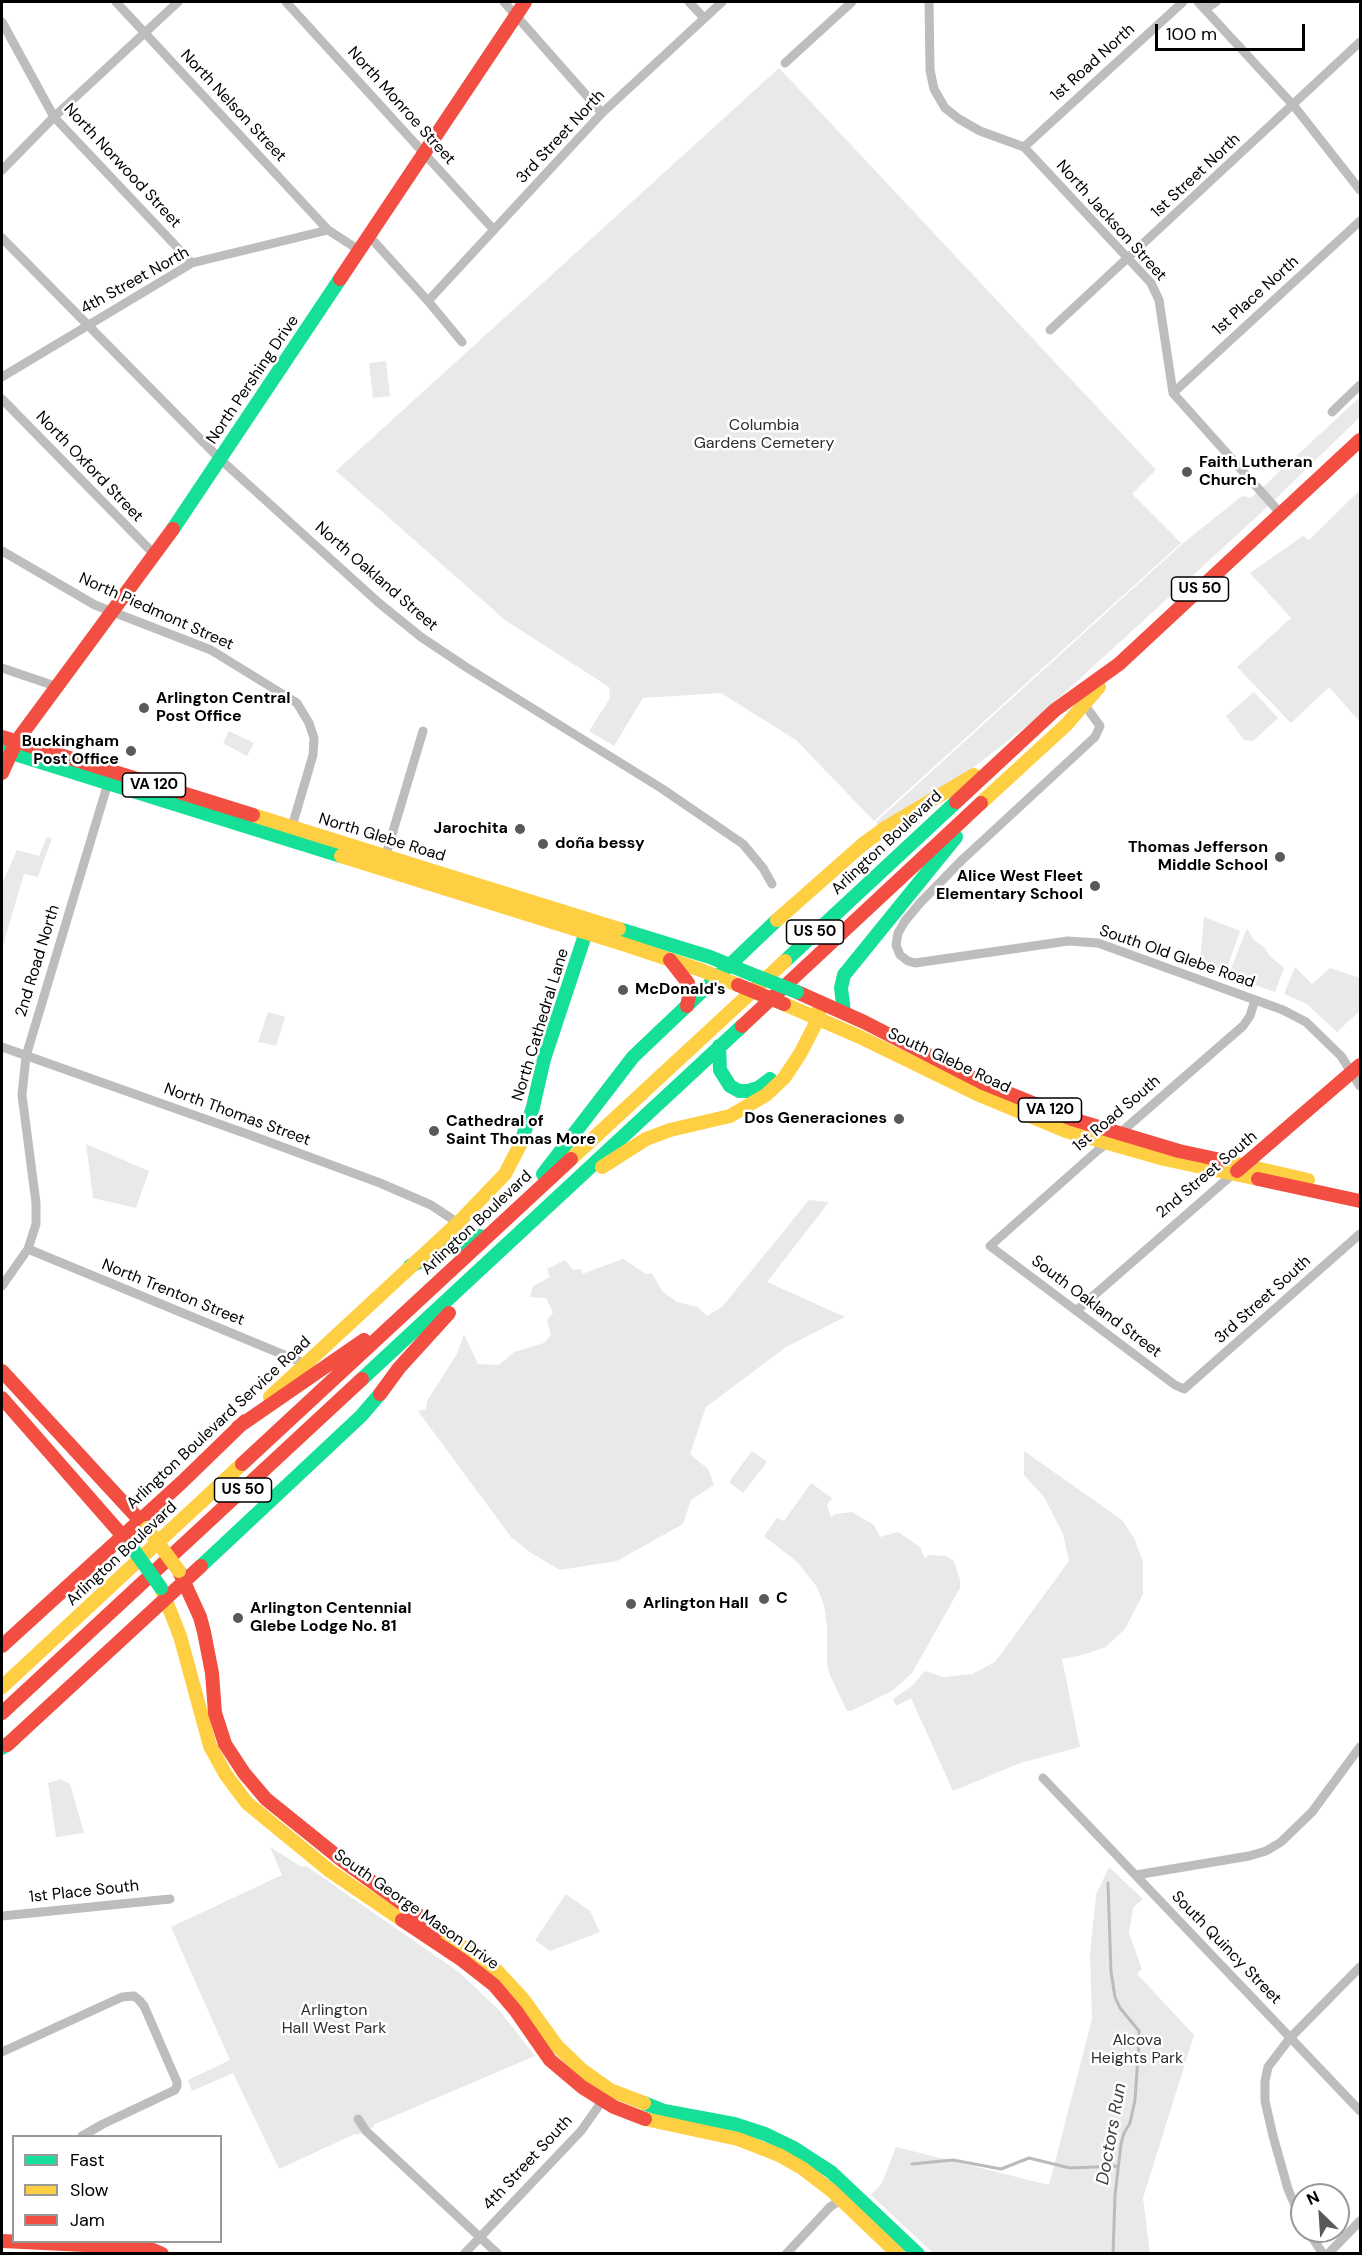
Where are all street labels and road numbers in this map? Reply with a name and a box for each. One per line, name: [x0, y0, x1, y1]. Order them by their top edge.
street label: 1st Road North: [1047, 20, 1139, 106]
street label: North Monroe Street: [343, 43, 459, 169]
street label: North Nelson Street: [176, 46, 290, 166]
street label: 3rd Street North: [513, 86, 609, 188]
street label: North Norwood Street: [59, 100, 185, 232]
street label: 1st Street North: [1147, 130, 1245, 222]
street label: North Jackson Street: [1052, 157, 1170, 285]
street label: 4th Street North: [77, 243, 193, 319]
street label: 1st Place North: [1209, 252, 1303, 340]
street label: North Pershing Drive: [203, 312, 303, 448]
street label: North Oxford Street: [31, 408, 147, 526]
street label: North Oakland Street: [311, 518, 441, 636]
street label: North Piedmont Street: [76, 569, 236, 655]
road number: US 50: [1172, 577, 1228, 601]
road number: VA 120: [122, 773, 186, 797]
street label: Arlington Boulevard: [828, 787, 946, 899]
street label: North Glebe Road: [316, 810, 448, 866]
street label: 2nd Road North: [12, 903, 64, 1019]
road number: US 50: [786, 920, 844, 944]
street label: South Old Glebe Road: [1097, 921, 1257, 993]
street label: North Cathedral Lane: [509, 946, 573, 1104]
street label: South Glebe Road: [885, 1024, 1013, 1098]
street label: 1st Road South: [1069, 1072, 1165, 1156]
street label: North Thomas Street: [161, 1080, 313, 1150]
road number: VA 120: [1018, 1098, 1082, 1122]
street label: 2nd Street South: [1153, 1127, 1261, 1223]
street label: Arlington Boulevard: [418, 1167, 536, 1279]
street label: South Oakland Street: [1027, 1252, 1165, 1362]
street label: 3rd Street South: [1211, 1252, 1315, 1348]
street label: North Trenton Street: [99, 1256, 247, 1330]
street label: Arlington Boulevard Service Road: [123, 1333, 315, 1513]
road number: US 50: [214, 1478, 272, 1502]
street label: Arlington Boulevard: [63, 1498, 181, 1610]
street label: South George Mason Drive: [330, 1846, 502, 1974]
street label: 1st Place South: [28, 1877, 140, 1907]
street label: South Quincy Street: [1167, 1887, 1285, 2009]
street label: 4th Street South: [479, 2112, 577, 2214]

